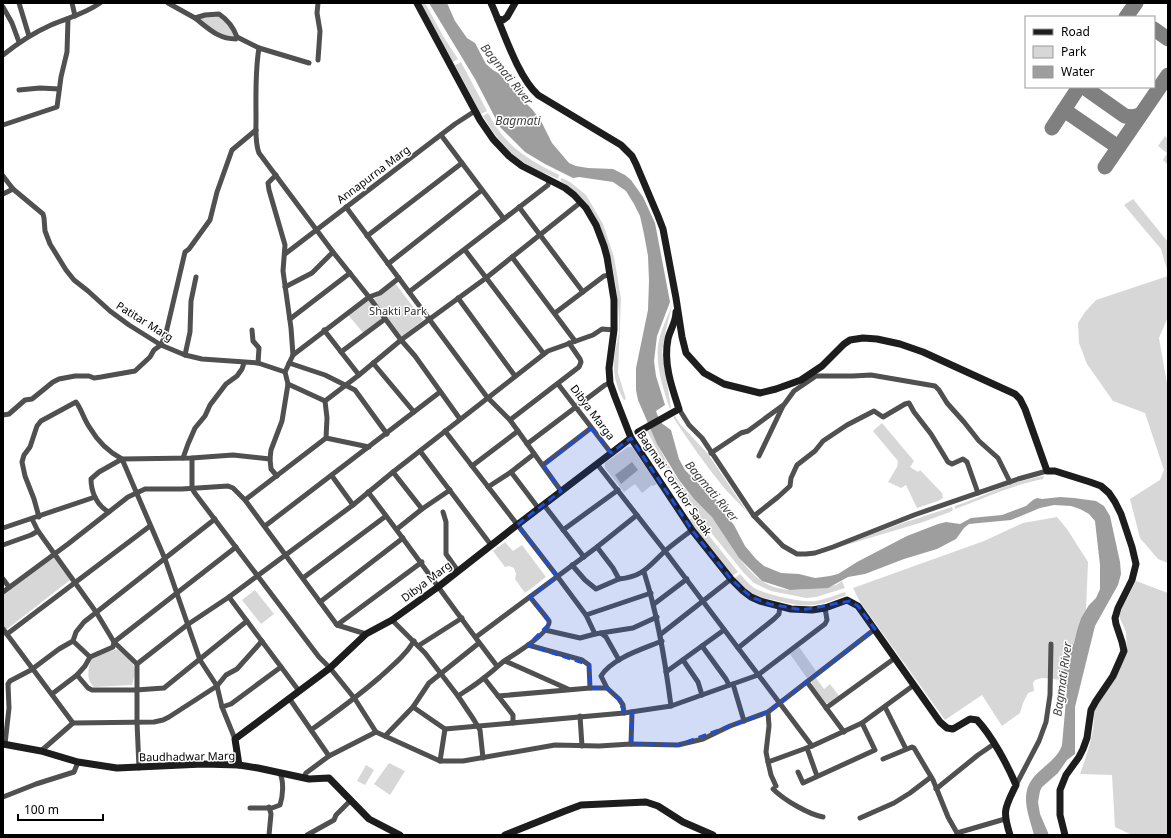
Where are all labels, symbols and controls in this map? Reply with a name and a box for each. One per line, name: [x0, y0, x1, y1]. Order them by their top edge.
legend: [1025, 16, 1155, 88]
text: Road: [1061, 23, 1090, 40]
water label: Bagmati River: [477, 40, 538, 109]
text: Park: [1061, 43, 1087, 60]
text: Water: [1061, 63, 1095, 80]
water label: Bagmati: [495, 112, 542, 129]
street label: Annapurna Marg: [333, 142, 413, 206]
street label: Patitar Marg: [114, 298, 176, 344]
park label: Shakti Park: [369, 303, 427, 318]
street label: Dibya Marga: [567, 381, 619, 443]
street label: Bagmati Corridor Sadak: [634, 428, 716, 539]
water label: Bagmati River: [681, 457, 743, 526]
street label: Dibya Marg: [398, 557, 454, 605]
water label: Bagmati River: [1048, 640, 1076, 717]
street label: Baudhadwar Marg: [139, 748, 235, 764]
scale bar: [18, 796, 103, 822]
text: 100 m: [24, 801, 59, 818]

